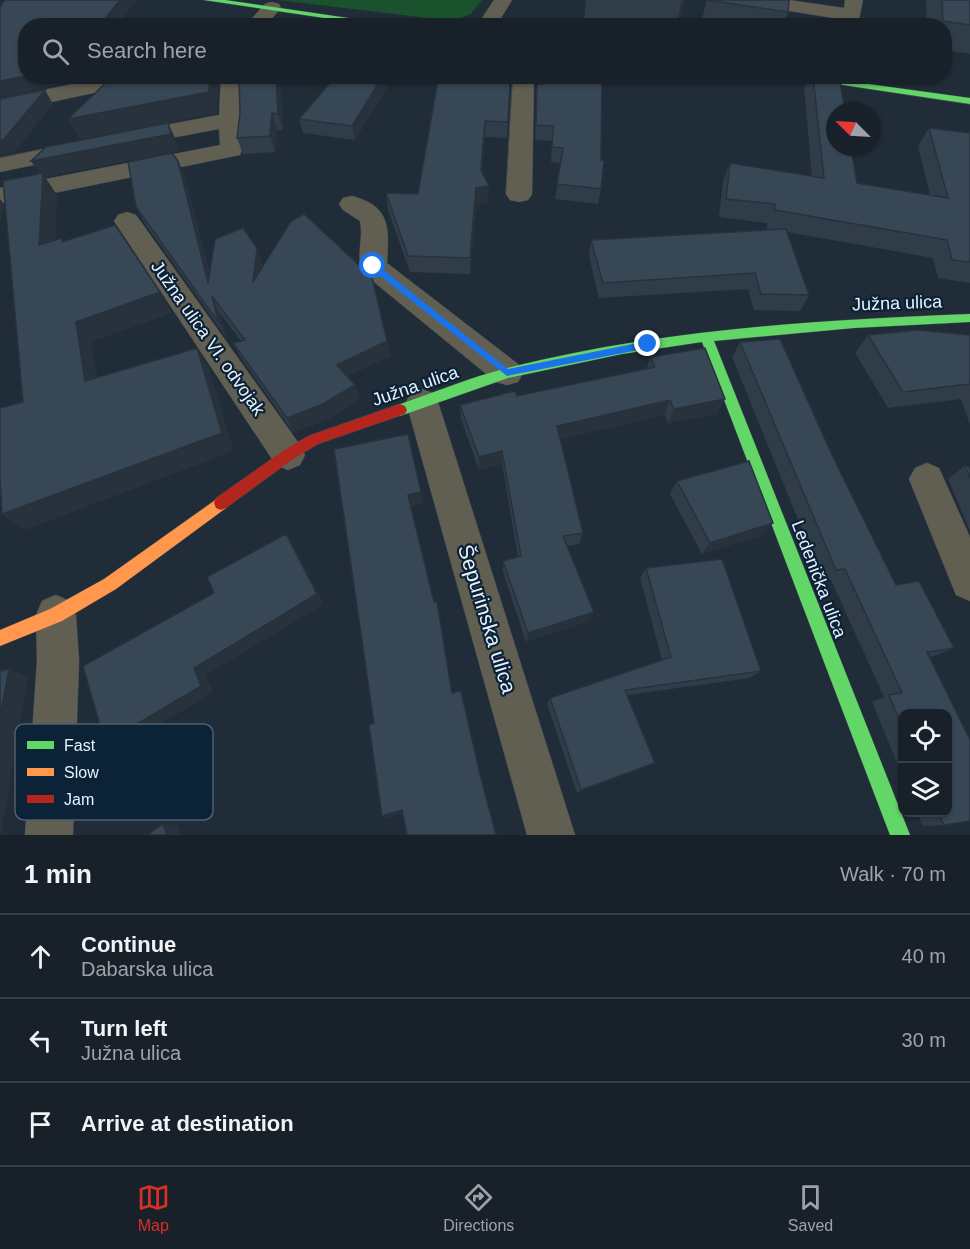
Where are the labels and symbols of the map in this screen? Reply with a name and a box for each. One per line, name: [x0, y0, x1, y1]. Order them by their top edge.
north arrow: [826, 102, 880, 156]
route start: [359, 252, 385, 278]
street label: Južna ulica VI. odvojak: [147, 257, 270, 420]
street label: Južna ulica: [852, 291, 943, 315]
route end: [634, 330, 660, 356]
street label: Južna ulica: [369, 362, 462, 410]
street label: Ledenička ulica: [787, 517, 851, 641]
street label: Šepurinska ulica: [454, 542, 521, 696]
legend: [15, 724, 213, 820]
text: Fast: [64, 737, 96, 754]
text: Slow: [64, 764, 99, 781]
text: Jam: [64, 791, 94, 808]

